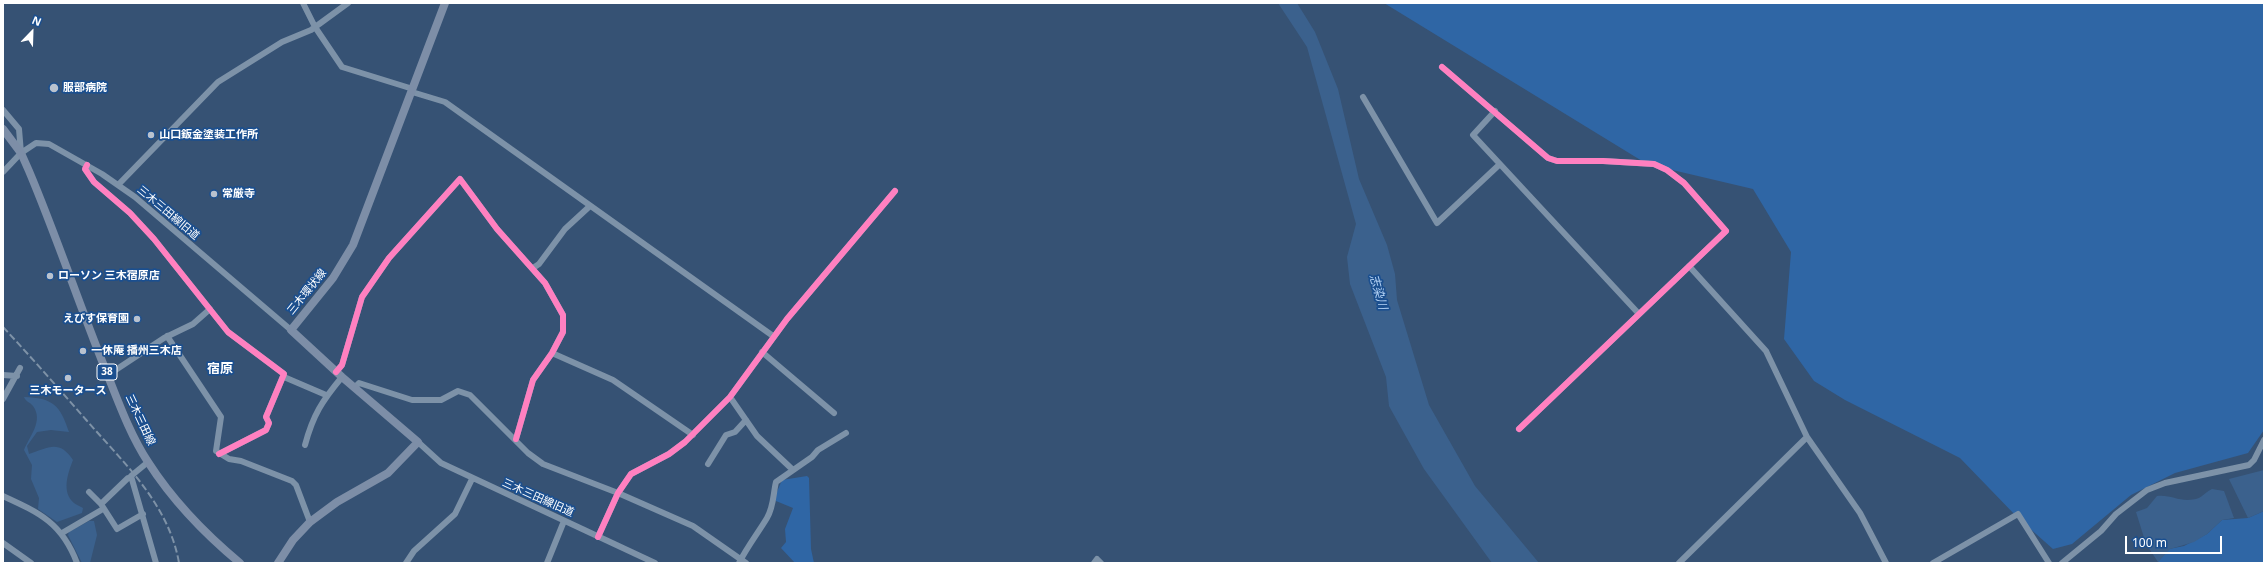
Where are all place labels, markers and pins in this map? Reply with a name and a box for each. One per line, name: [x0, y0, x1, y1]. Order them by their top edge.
place label: 服部病院: [63, 81, 107, 95]
marker: 服部病院: [48, 82, 60, 94]
place label: 山口鈑金塗装工作所: [159, 128, 258, 142]
marker: 山口鈑金塗装工作所: [146, 130, 156, 140]
place label: 常厳寺: [222, 187, 255, 201]
marker: 常厳寺: [209, 189, 219, 199]
place label: ローソン 三木宿原店: [58, 269, 160, 283]
marker: ローソン 三木宿原店: [45, 271, 55, 281]
place label: えびす保育園: [63, 312, 129, 326]
marker: えびす保育園: [132, 314, 142, 324]
place label: 一休庵 播州三木店: [91, 344, 182, 358]
marker: 一休庵 播州三木店: [78, 346, 88, 356]
marker: 三木モータース: [63, 373, 73, 383]
place label: 三木モータース: [30, 384, 106, 398]

